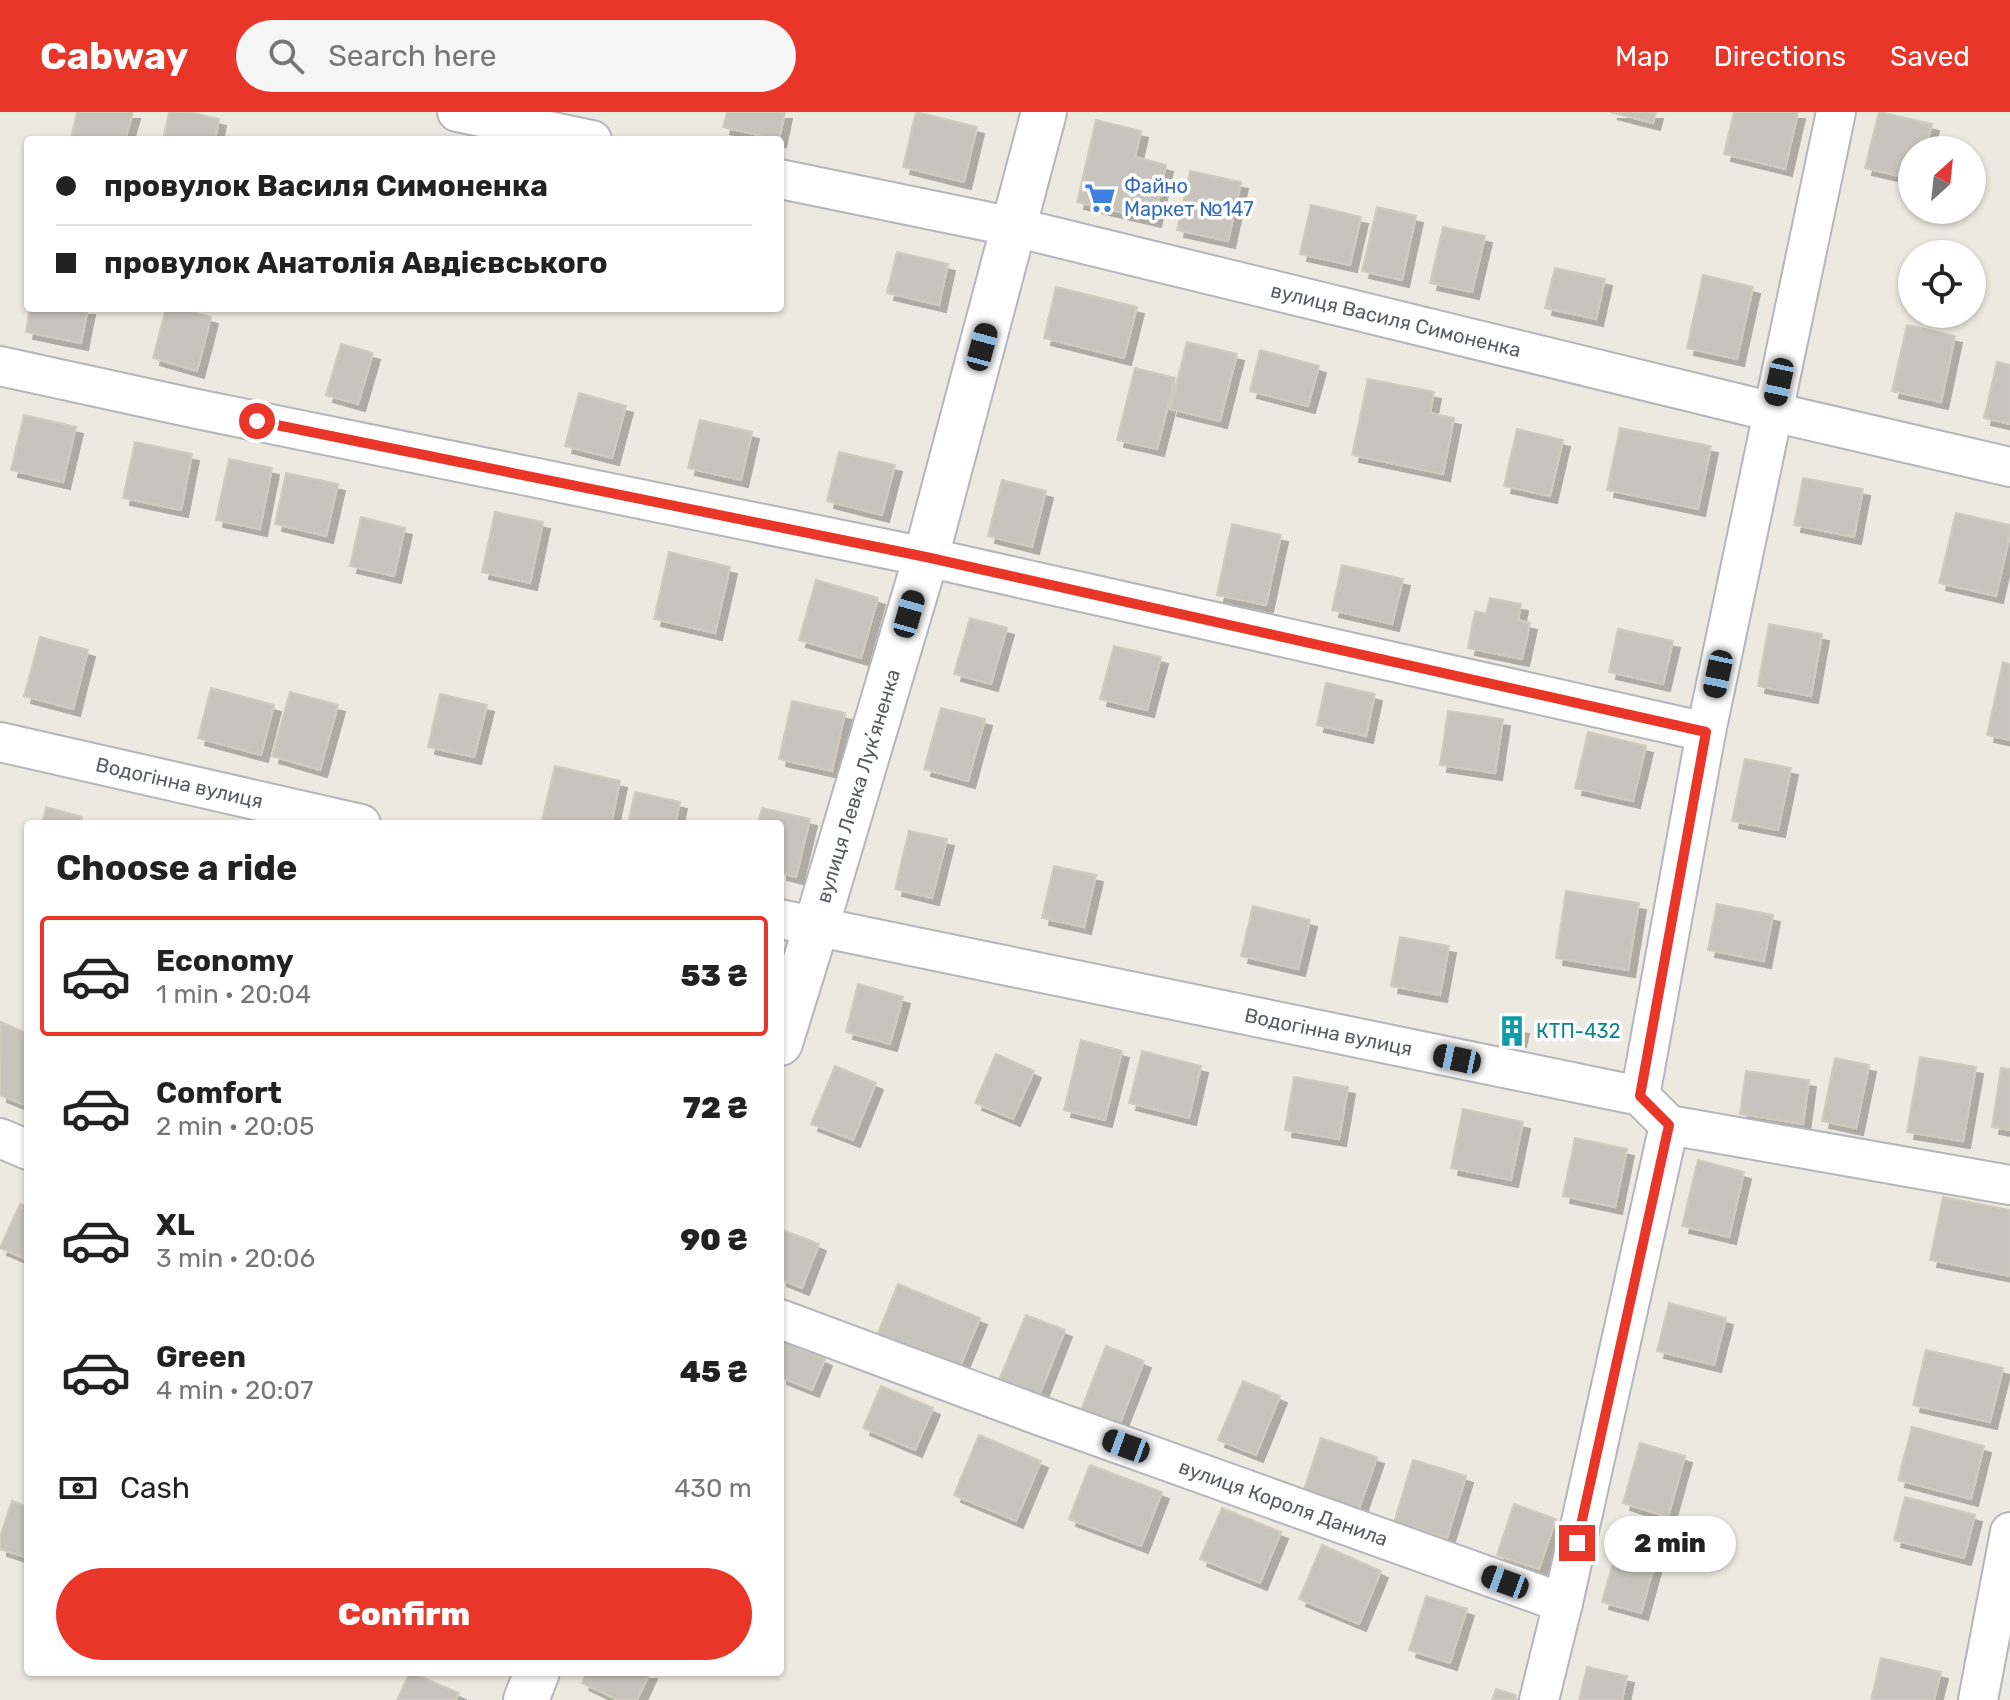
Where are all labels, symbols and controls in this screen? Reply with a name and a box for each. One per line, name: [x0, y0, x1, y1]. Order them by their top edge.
search box: [236, 20, 796, 92]
text: Cabway: [40, 33, 188, 79]
icon: search: [264, 34, 308, 78]
text: Search here: [328, 38, 496, 74]
text: Map: [1615, 40, 1669, 73]
text: Directions: [1713, 40, 1846, 73]
text: Saved: [1890, 40, 1970, 73]
north arrow: [1898, 136, 1986, 224]
map controls: [1898, 136, 1986, 328]
text: провулок Василя Симоненка: [104, 168, 548, 204]
place label: Файно Маркет №147: [1124, 174, 1253, 221]
supermarket icon: Файно Маркет №147: [1083, 181, 1117, 215]
button: locate: [1898, 240, 1986, 328]
text: провулок Анатолія Авдієвського: [104, 245, 608, 281]
street label: вулиця Василя Симоненка: [1268, 278, 1523, 362]
car: [964, 321, 1000, 373]
car: [1762, 356, 1796, 408]
route start: [239, 403, 275, 439]
car: [891, 588, 927, 640]
car: [1701, 648, 1735, 700]
street label: вулиця Левка Лукʼяненка: [811, 666, 905, 906]
street label: Водогінна вулиця: [94, 752, 265, 813]
text: Choose a ride: [56, 846, 297, 889]
icon: car: [60, 940, 132, 1012]
text: Economy: [156, 943, 294, 979]
text: 53 ₴: [680, 958, 748, 994]
text: 1 min · 20:04: [156, 979, 311, 1010]
street label: Водогінна вулиця: [1242, 1003, 1415, 1061]
building icon: КТП-432: [1495, 1014, 1529, 1048]
place label: КТП-432: [1536, 1019, 1620, 1043]
car: [1431, 1042, 1483, 1076]
icon: car: [60, 1072, 132, 1144]
text: Comfort: [156, 1075, 282, 1111]
text: 72 ₴: [683, 1090, 748, 1126]
text: 2 min · 20:05: [156, 1111, 315, 1142]
icon: car: [60, 1204, 132, 1276]
text: XL: [156, 1207, 195, 1243]
text: 90 ₴: [680, 1222, 748, 1258]
text: 3 min · 20:06: [156, 1243, 315, 1274]
icon: car: [60, 1336, 132, 1408]
text: Green: [156, 1339, 246, 1375]
text: 45 ₴: [680, 1354, 748, 1390]
text: 4 min · 20:07: [156, 1375, 313, 1406]
car: [1099, 1427, 1153, 1465]
street label: вулиця Короля Данила: [1176, 1454, 1391, 1551]
icon: cash: [56, 1466, 100, 1510]
text: Cash: [120, 1470, 190, 1506]
text: 430 m: [674, 1473, 752, 1504]
callout: 2 min: [1605, 1515, 1737, 1571]
route end: [1559, 1525, 1595, 1561]
text: 2 min: [1634, 1528, 1706, 1559]
car: [1478, 1563, 1532, 1601]
button: Confirm: [56, 1568, 752, 1660]

